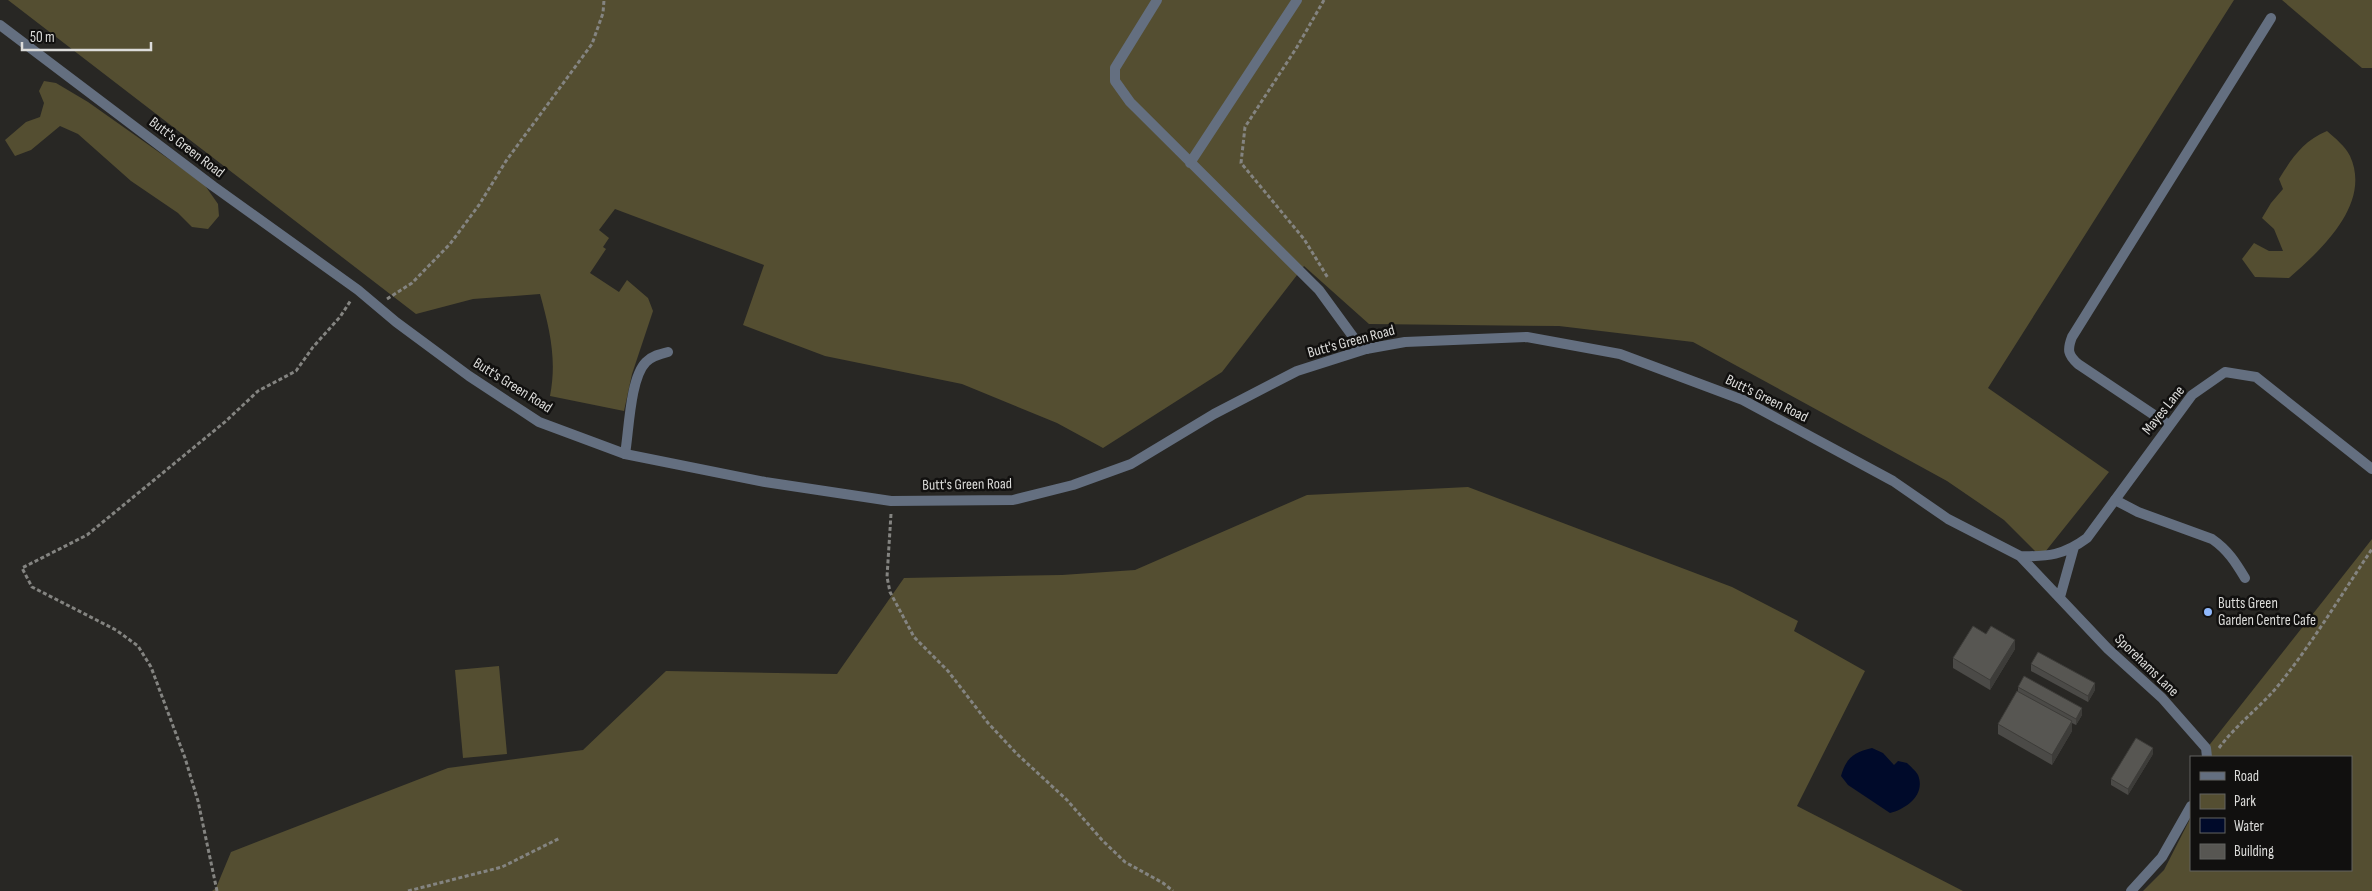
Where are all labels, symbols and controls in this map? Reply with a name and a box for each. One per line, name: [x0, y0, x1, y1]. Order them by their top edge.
scale bar: [22, 20, 151, 52]
text: 50 m: [30, 28, 55, 47]
street label: Butt's Green Road: [145, 113, 228, 182]
street label: Butt's Green Road: [1305, 321, 1397, 362]
street label: Butt's Green Road: [470, 354, 556, 417]
street label: Butt's Green Road: [1722, 370, 1811, 427]
street label: Mayes Lane: [2138, 382, 2189, 439]
street label: Butt's Green Road: [922, 474, 1012, 495]
place label: Butts Green Garden Centre Cafe: [2218, 594, 2316, 630]
marker: Butts Green Garden Centre Cafe: [2202, 606, 2214, 618]
street label: Sporehams Lane: [2110, 630, 2183, 701]
legend: [2190, 756, 2352, 871]
text: Road: [2234, 767, 2259, 786]
text: Park: [2234, 792, 2256, 811]
text: Water: [2234, 817, 2265, 836]
text: Building: [2234, 842, 2274, 861]

